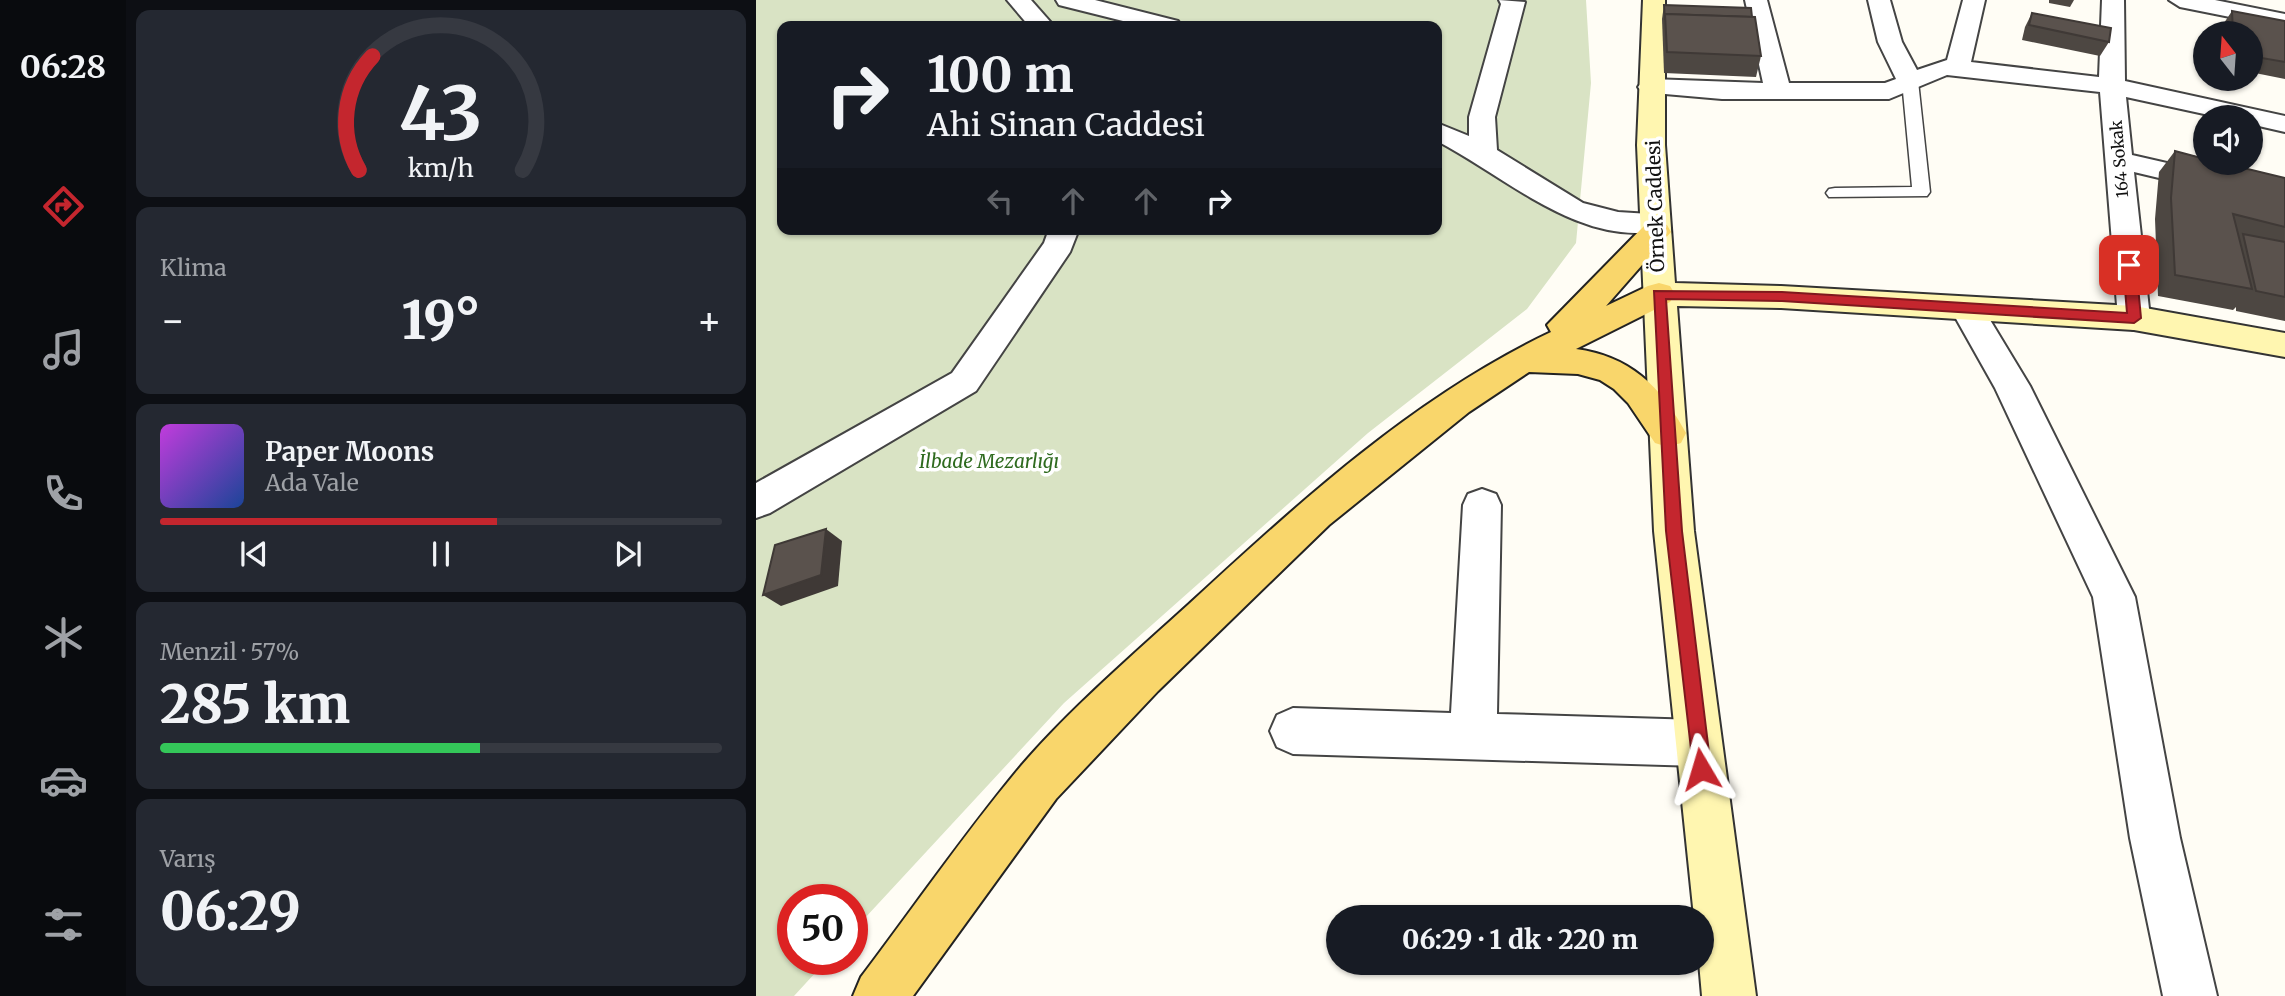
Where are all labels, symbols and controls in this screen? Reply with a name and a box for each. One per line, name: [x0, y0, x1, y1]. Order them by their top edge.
north arrow: [2193, 21, 2263, 91]
map controls: [2193, 21, 2263, 175]
text: 100 m: [927, 44, 1074, 105]
text: 06:28: [20, 47, 106, 87]
icon: right: [812, 49, 903, 140]
text: 43: [399, 68, 483, 160]
text: Ahi Sinan Caddesi: [927, 105, 1205, 145]
button: sound: [2193, 105, 2263, 175]
street label: 164 Sokak: [2106, 119, 2132, 199]
street label: Örnek Caddesi: [1641, 139, 1669, 273]
text: km/h: [408, 151, 474, 183]
icon: directions: [39, 182, 88, 231]
icon: left: [981, 182, 1019, 220]
icon: ahead: [1054, 182, 1092, 220]
icon: ahead: [1127, 182, 1165, 220]
icon: right: [1200, 182, 1238, 220]
pin: [2099, 235, 2159, 295]
icon: arrive: [2110, 246, 2148, 284]
text: Klima: [160, 253, 227, 282]
text: 19°: [402, 288, 480, 353]
text: −: [160, 297, 185, 344]
text: +: [697, 297, 722, 344]
icon: music: [39, 325, 88, 374]
text: Paper Moons: [265, 435, 434, 468]
park label: İlbade Mezarlığı: [919, 449, 1059, 473]
text: Ada Vale: [265, 468, 359, 497]
icon: phone: [39, 469, 88, 518]
icon: previous: [235, 535, 273, 573]
icon: pause: [422, 535, 460, 573]
icon: next: [609, 535, 647, 573]
icon: climate: [39, 613, 88, 662]
text: Menzil · 57%: [160, 637, 299, 666]
text: 285 km: [160, 672, 350, 737]
position arrow: [1664, 732, 1738, 806]
icon: car: [39, 756, 88, 805]
text: Varış: [160, 844, 216, 873]
text: 06:29: [160, 879, 301, 944]
speed limit sign: 50: [777, 884, 868, 975]
icon: filters: [39, 900, 88, 949]
text: 06:29 · 1 dk · 220 m: [1402, 923, 1638, 956]

